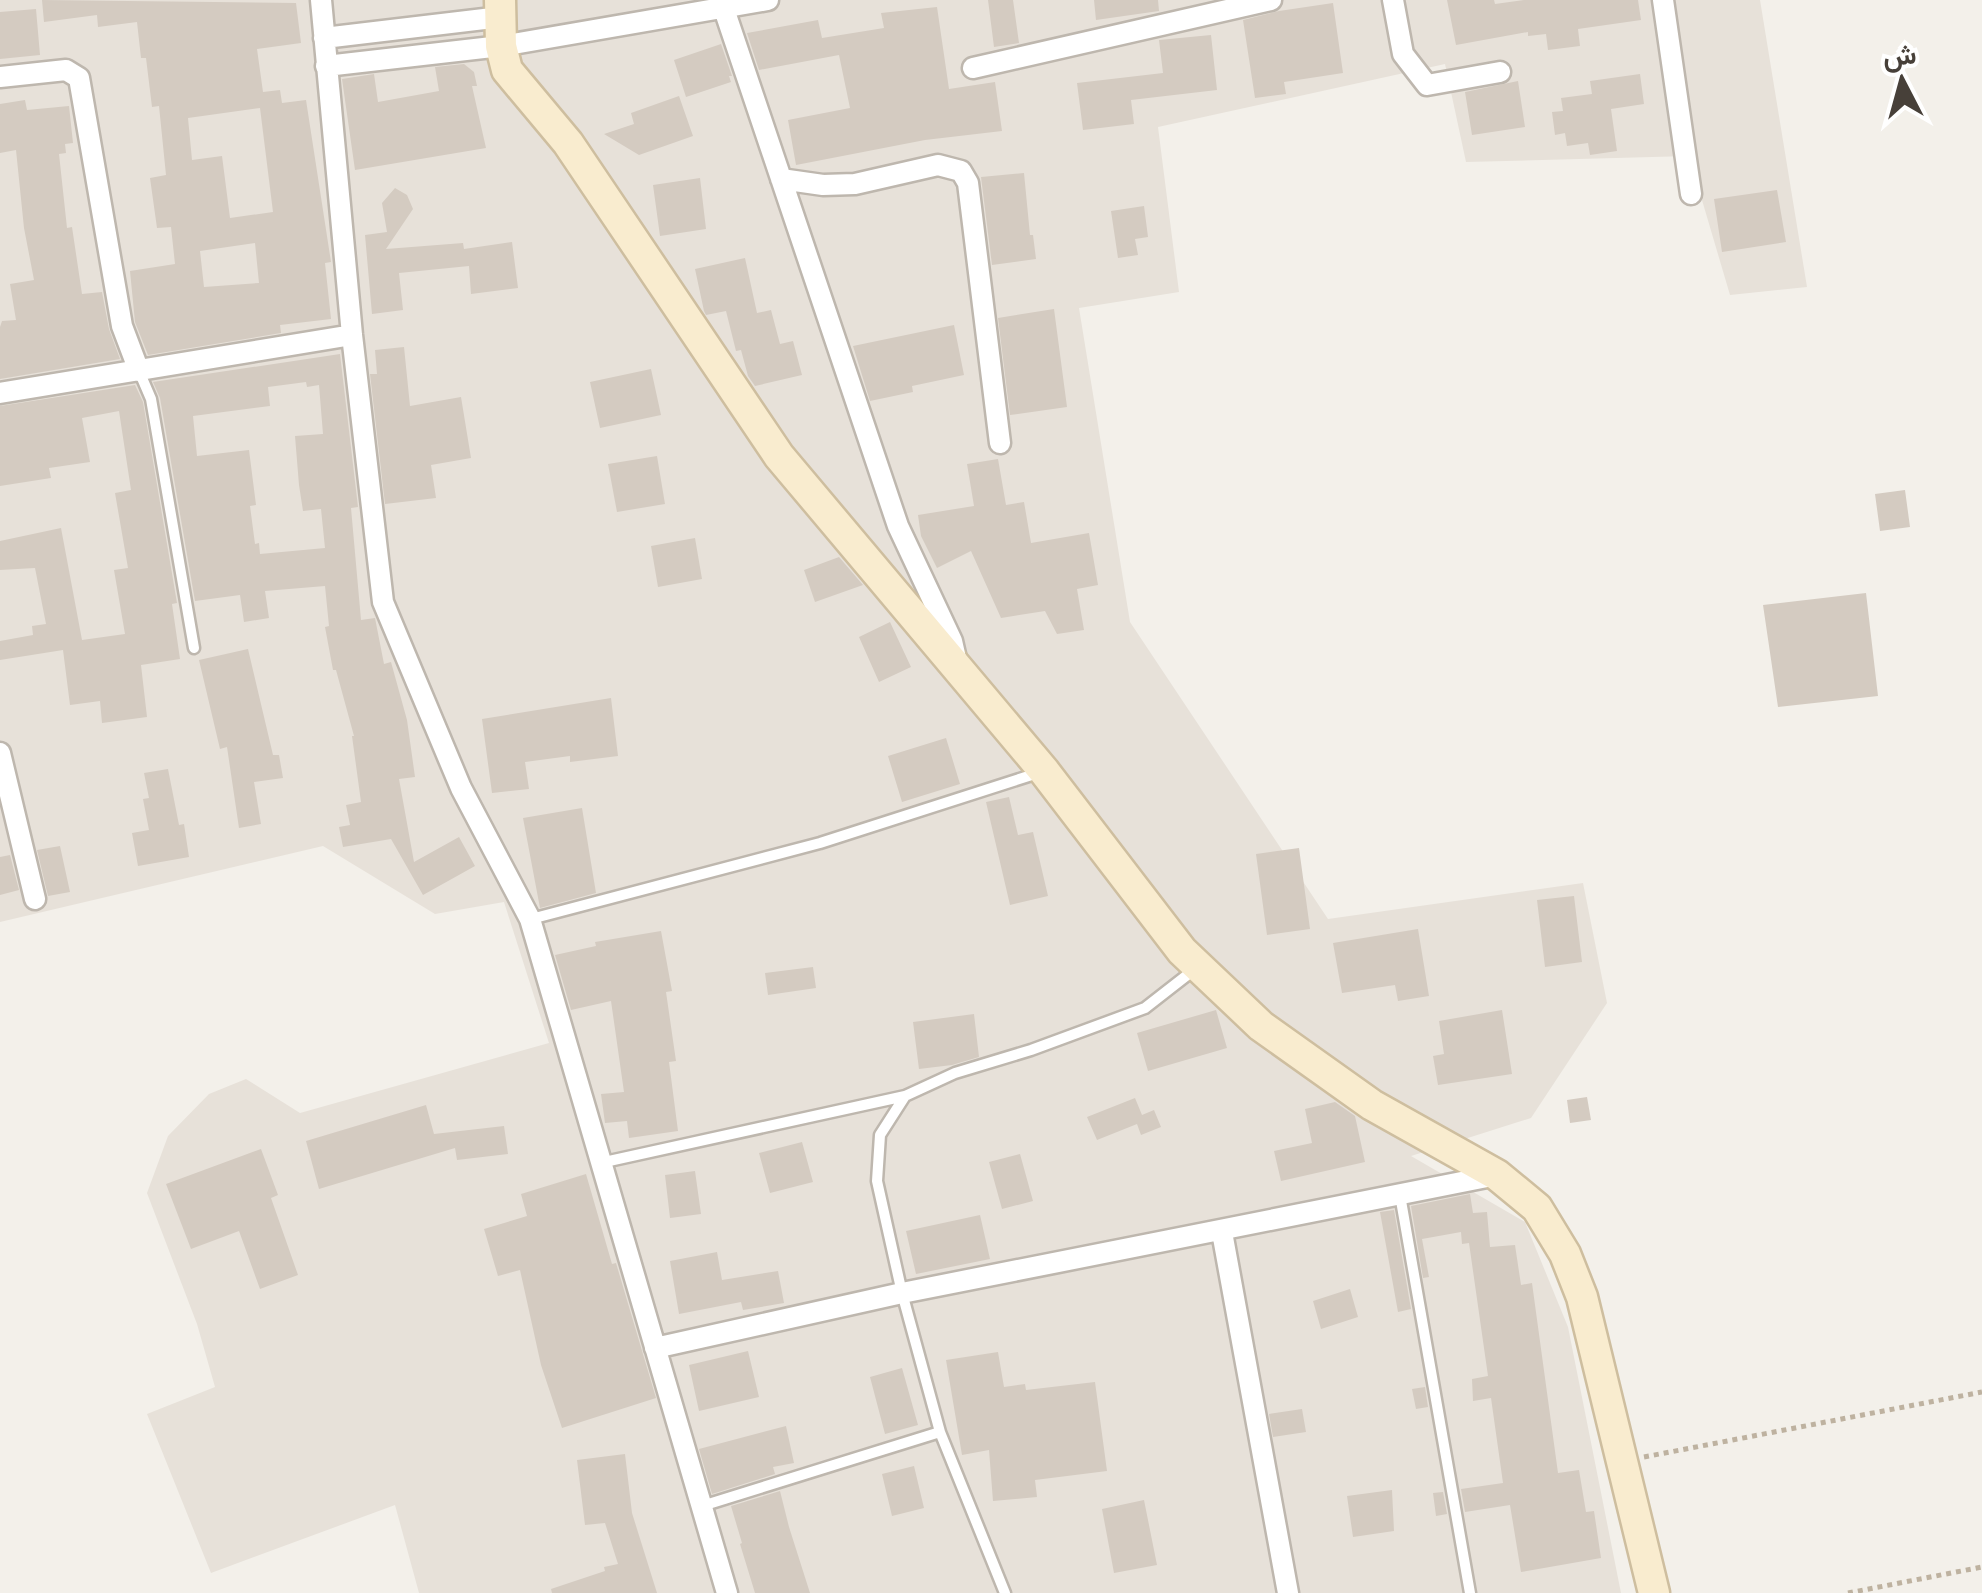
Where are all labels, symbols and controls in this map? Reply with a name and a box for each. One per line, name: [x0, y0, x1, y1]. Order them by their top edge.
north arrow: [1852, 30, 1952, 130]
text: ش: [1881, 34, 1918, 76]

